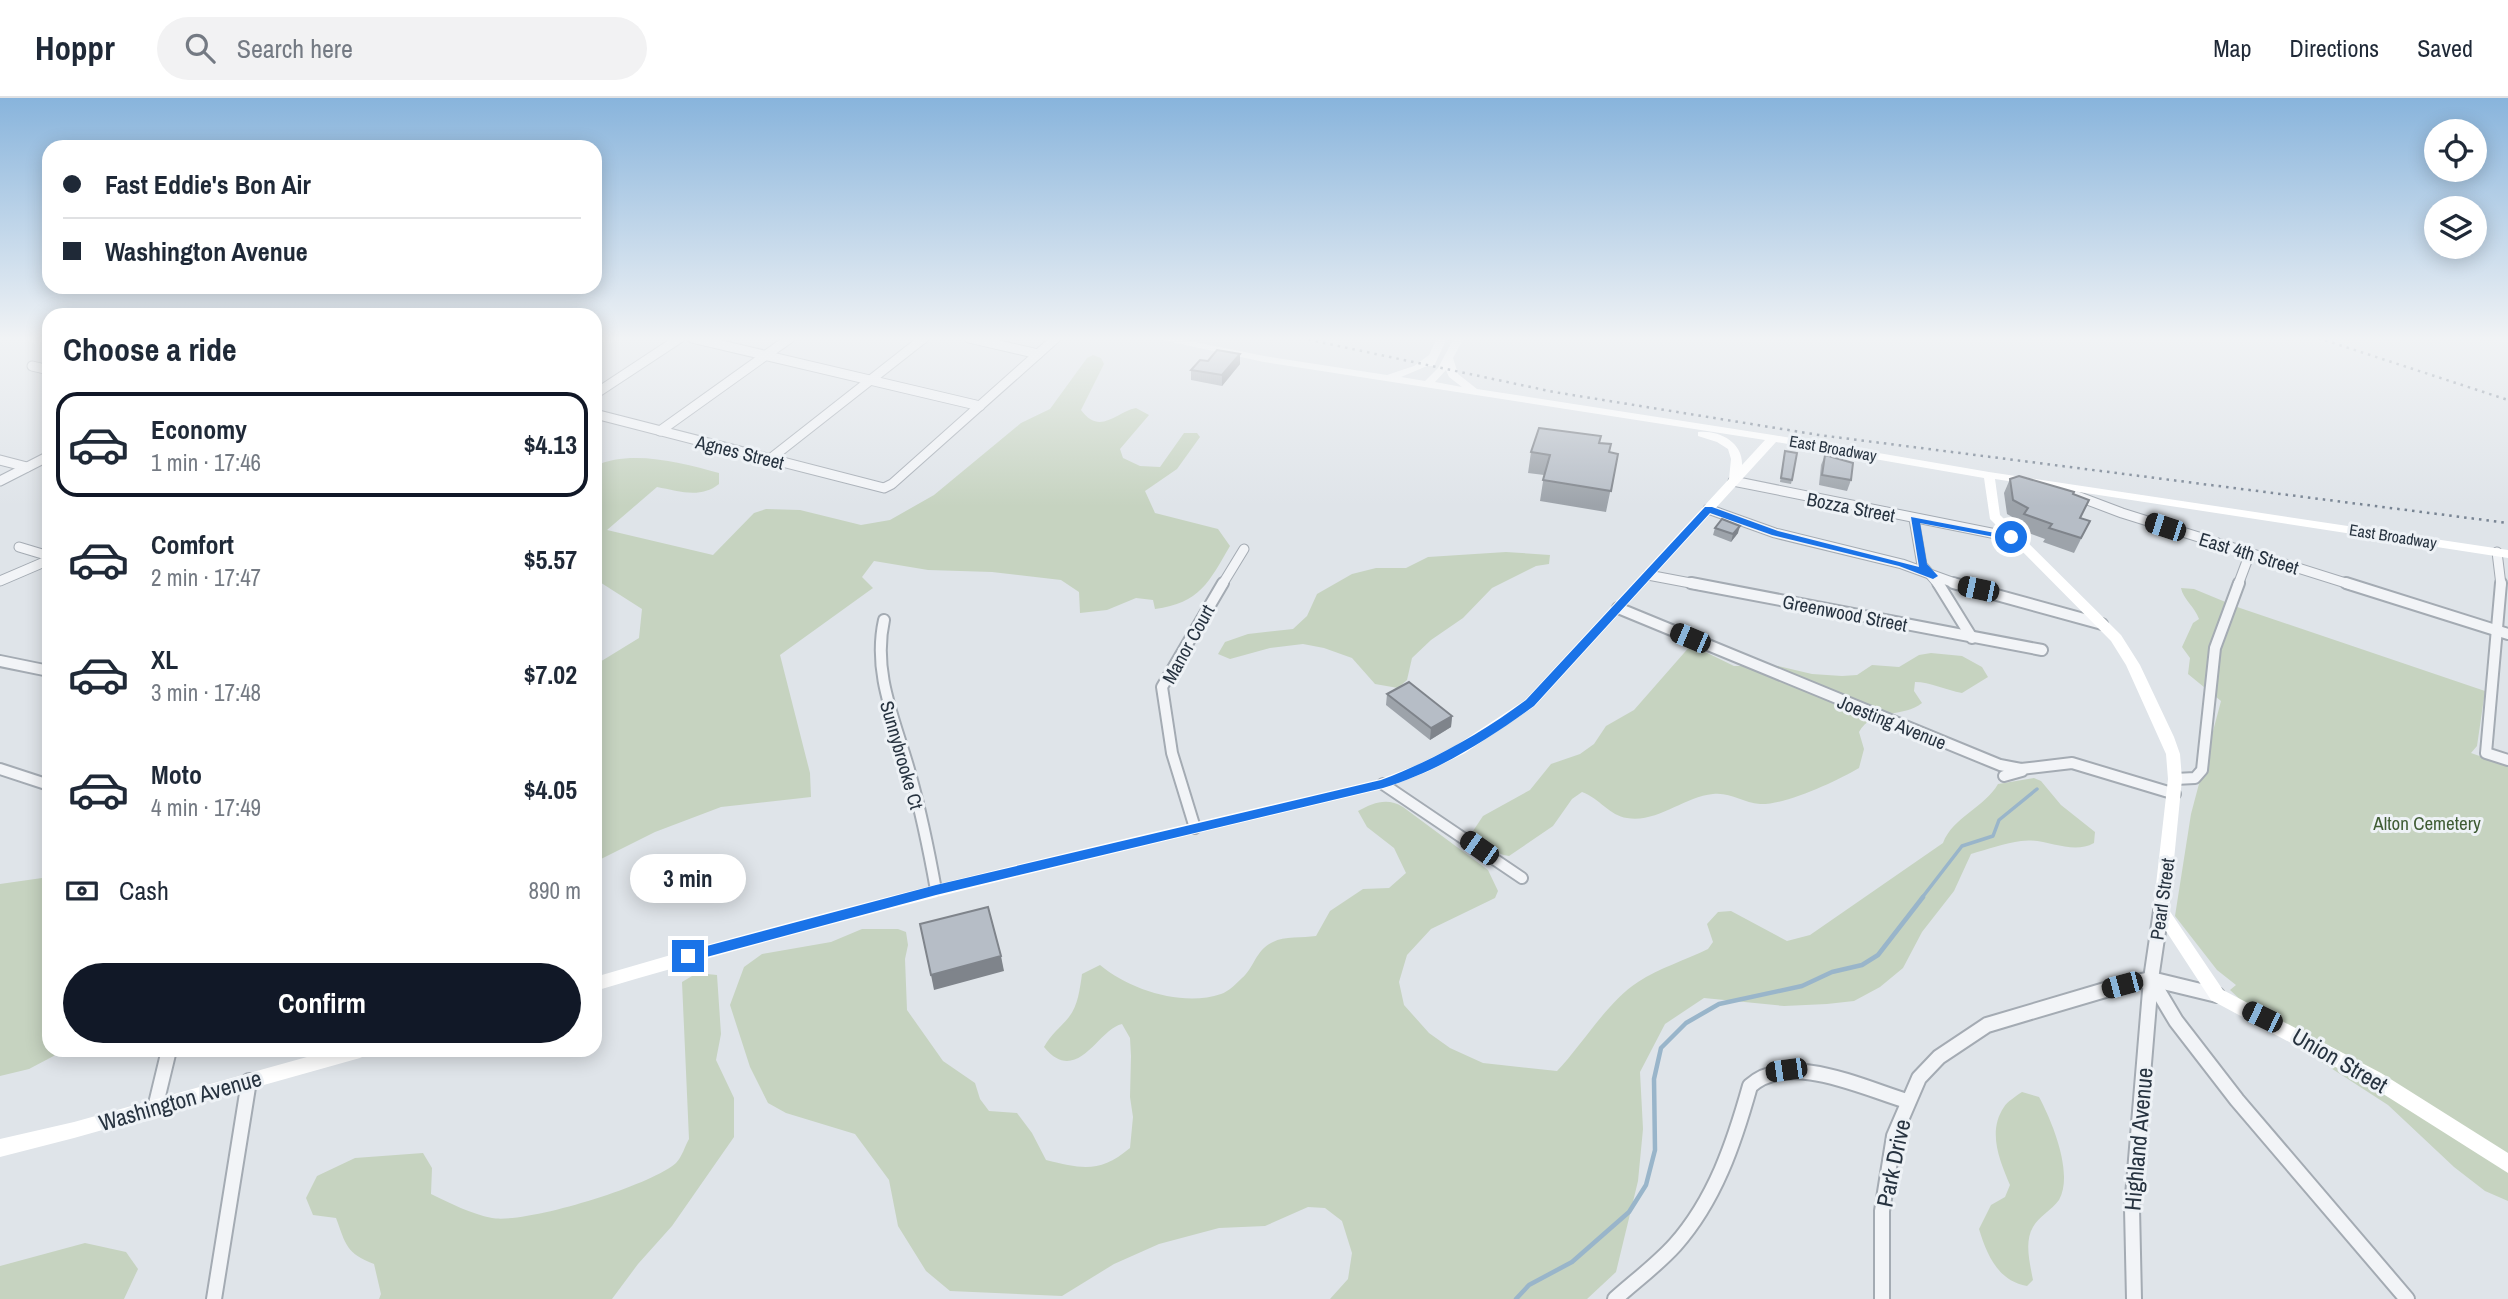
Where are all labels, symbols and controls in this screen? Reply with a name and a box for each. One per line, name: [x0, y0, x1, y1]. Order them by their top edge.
search box: [157, 17, 647, 80]
text: Hoppr: [35, 26, 115, 70]
icon: search: [181, 29, 219, 67]
text: Search here: [237, 31, 353, 66]
text: Map: [2213, 32, 2251, 64]
text: Directions: [2289, 32, 2379, 64]
text: Saved: [2417, 32, 2473, 64]
map controls: [2424, 119, 2487, 259]
button: locate: [2424, 119, 2487, 182]
text: Fast Eddie's Bon Air: [105, 167, 311, 202]
button: layers: [2424, 196, 2487, 259]
text: Washington Avenue: [105, 234, 308, 269]
text: Choose a ride: [63, 328, 237, 371]
text: Economy: [151, 412, 247, 447]
icon: car: [67, 413, 130, 476]
text: $4.13: [524, 427, 577, 462]
street label: Agnes Street: [692, 428, 787, 476]
street label: East Broadway: [1788, 430, 1879, 467]
text: 1 min · 17:46: [151, 447, 261, 478]
street label: Bozza Street: [1805, 486, 1898, 528]
car: [2142, 511, 2189, 543]
street label: East Broadway: [2348, 518, 2439, 554]
route start: [1995, 521, 2027, 553]
street label: East 4th Street: [2196, 525, 2303, 581]
text: Comfort: [151, 527, 234, 562]
icon: car: [67, 528, 130, 591]
text: $5.57: [524, 542, 577, 577]
text: 2 min · 17:47: [151, 562, 261, 593]
car: [1956, 574, 2001, 604]
street label: Greenwood Street: [1780, 588, 1910, 638]
street label: Manor Court: [1156, 599, 1221, 688]
car: [1667, 620, 1714, 656]
text: XL: [151, 642, 178, 677]
icon: car: [67, 643, 130, 706]
text: $7.02: [524, 657, 577, 692]
text: 3 min · 17:48: [151, 677, 261, 708]
street label: Joesting Avenue: [1834, 688, 1950, 756]
street label: Sunnybrooke Ct: [874, 698, 930, 813]
text: Moto: [151, 757, 202, 792]
icon: car: [67, 758, 130, 821]
text: $4.05: [524, 772, 577, 807]
text: 4 min · 17:49: [151, 792, 261, 823]
park label: Alton Cemetery: [2372, 810, 2481, 836]
car: [1456, 827, 1503, 869]
callout: 3 min: [630, 854, 746, 904]
street label: Pearl Street: [2143, 856, 2181, 942]
text: 3 min: [663, 863, 713, 894]
icon: cash: [63, 872, 101, 910]
text: Cash: [119, 873, 169, 908]
text: 890 m: [529, 875, 581, 906]
route end: [672, 940, 704, 972]
button: Confirm: [63, 963, 581, 1043]
car: [2099, 969, 2146, 1001]
car: [2239, 998, 2286, 1036]
street label: Union Street: [2286, 1020, 2394, 1100]
car: [1764, 1057, 1809, 1083]
street label: Washington Avenue: [95, 1062, 265, 1138]
street label: Highland Avenue: [2116, 1066, 2160, 1212]
street label: Park Drive: [1869, 1116, 1917, 1210]

